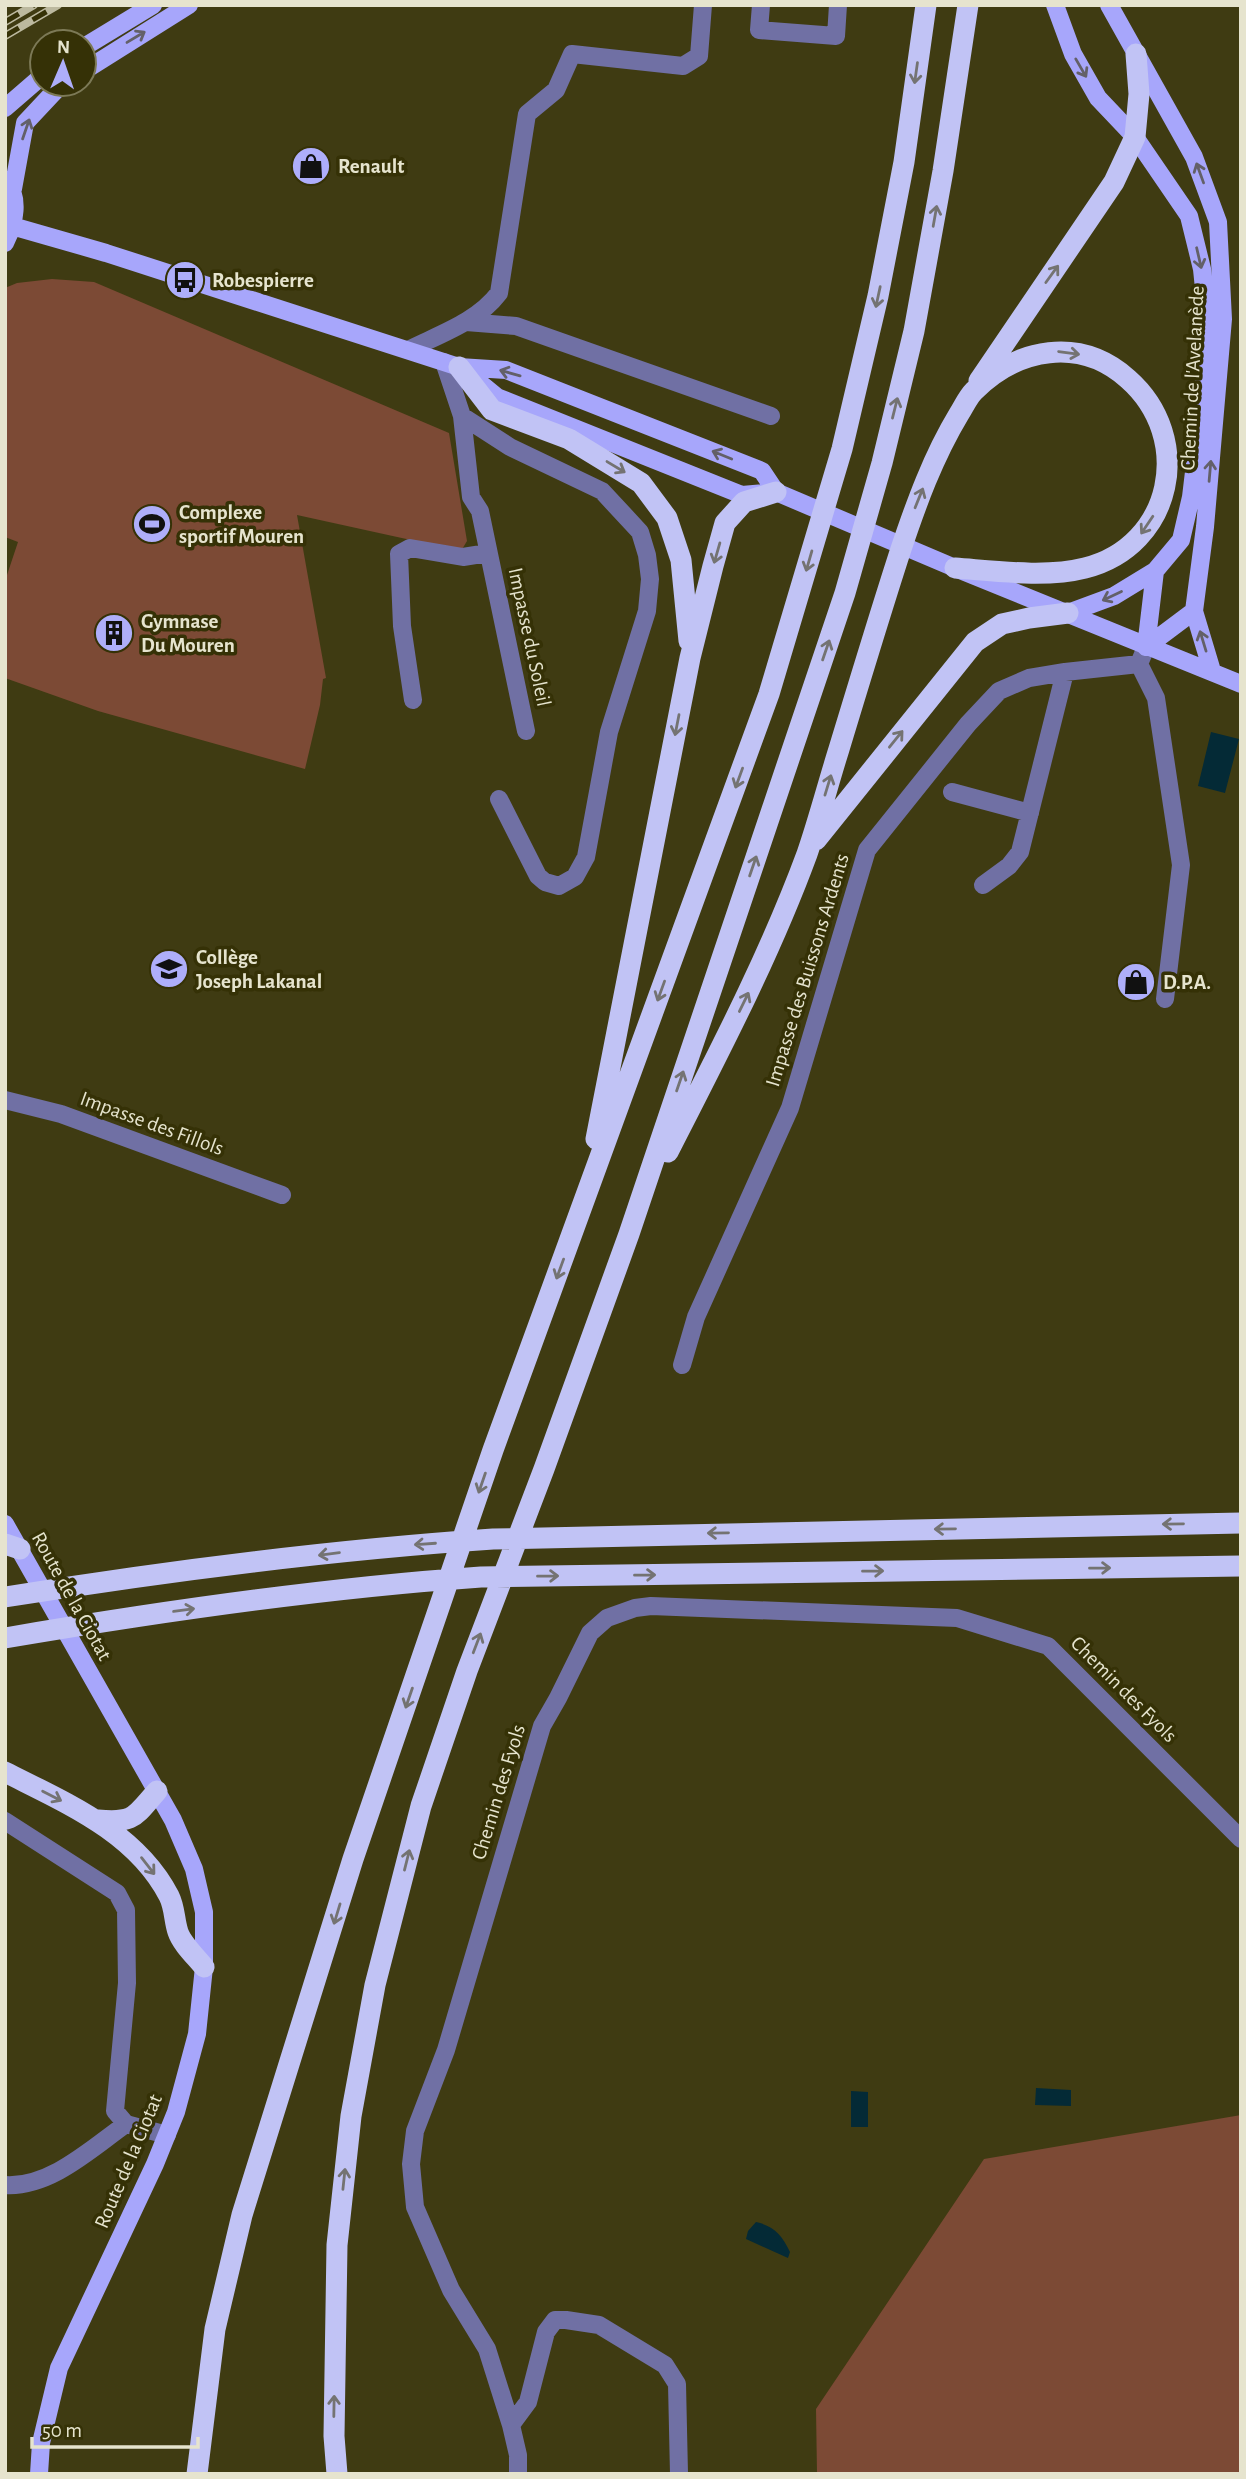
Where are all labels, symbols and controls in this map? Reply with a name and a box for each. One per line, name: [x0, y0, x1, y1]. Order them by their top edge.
north arrow: [28, 28, 98, 98]
one-way arrow: [125, 30, 145, 44]
text: N: [57, 38, 70, 57]
one-way arrow: [1075, 57, 1088, 78]
one-way arrow: [910, 61, 923, 84]
one-way arrow: [21, 119, 33, 140]
shop icon: Renault: [290, 145, 332, 187]
place label: Renault: [338, 156, 404, 177]
one-way arrow: [1193, 163, 1205, 185]
one-way arrow: [929, 205, 942, 228]
one-way arrow: [1193, 246, 1206, 269]
bus stop icon: Robespierre: [164, 259, 206, 301]
one-way arrow: [1045, 265, 1059, 284]
place label: Robespierre: [212, 270, 314, 291]
one-way arrow: [870, 285, 884, 308]
street label: Chemin de l'Avelanède: [1177, 285, 1208, 471]
one-way arrow: [1057, 347, 1080, 360]
one-way arrow: [499, 365, 521, 378]
one-way arrow: [889, 397, 902, 420]
one-way arrow: [711, 448, 733, 461]
one-way arrow: [1204, 460, 1217, 482]
one-way arrow: [605, 461, 625, 475]
one-way arrow: [913, 488, 926, 509]
place label: Complexe sportif Mouren: [179, 502, 304, 547]
sports icon: Complexe sportif Mouren: [131, 503, 173, 545]
one-way arrow: [1140, 514, 1154, 534]
one-way arrow: [709, 542, 722, 564]
one-way arrow: [801, 550, 814, 572]
street label: Impasse du Soleil: [505, 566, 554, 708]
one-way arrow: [1102, 590, 1123, 603]
place label: Gymnase Du Mouren: [141, 611, 235, 656]
building icon: Gymnase Du Mouren: [93, 612, 135, 654]
one-way arrow: [1195, 631, 1208, 653]
one-way arrow: [821, 640, 833, 662]
one-way arrow: [670, 713, 684, 736]
one-way arrow: [889, 731, 904, 749]
one-way arrow: [732, 766, 744, 788]
one-way arrow: [822, 774, 835, 796]
street label: Impasse des Buissons Ardents: [762, 851, 853, 1089]
one-way arrow: [747, 855, 760, 877]
place label: Collège Joseph Lakanal: [196, 947, 322, 992]
school or university icon: Collège Joseph Lakanal: [148, 948, 190, 990]
shop icon: D.P.A.: [1115, 961, 1157, 1003]
place label: D.P.A.: [1163, 972, 1211, 993]
one-way arrow: [654, 980, 666, 1002]
one-way arrow: [738, 992, 751, 1013]
one-way arrow: [675, 1071, 687, 1093]
street label: Impasse des Fillols: [77, 1088, 226, 1159]
one-way arrow: [553, 1257, 565, 1279]
one-way arrow: [475, 1471, 487, 1493]
one-way arrow: [1161, 1518, 1184, 1531]
one-way arrow: [934, 1522, 957, 1536]
one-way arrow: [706, 1526, 729, 1540]
street label: Route de la Ciotat: [28, 1529, 116, 1664]
one-way arrow: [414, 1537, 437, 1550]
one-way arrow: [318, 1547, 341, 1560]
one-way arrow: [1088, 1561, 1111, 1575]
one-way arrow: [861, 1564, 884, 1578]
one-way arrow: [633, 1568, 656, 1581]
one-way arrow: [536, 1569, 559, 1583]
one-way arrow: [173, 1604, 195, 1617]
street label: Chemin des Fyols: [1067, 1632, 1181, 1746]
one-way arrow: [472, 1633, 485, 1655]
one-way arrow: [402, 1687, 415, 1709]
street label: Chemin des Fyols: [468, 1722, 529, 1862]
one-way arrow: [41, 1790, 62, 1803]
one-way arrow: [401, 1849, 414, 1871]
one-way arrow: [141, 1857, 156, 1875]
one-way arrow: [329, 1902, 342, 1924]
street label: Route de la Ciotat: [91, 2091, 166, 2231]
one-way arrow: [338, 2168, 351, 2190]
one-way arrow: [327, 2394, 341, 2417]
scale bar: [32, 2406, 198, 2450]
text: 50 m: [42, 2420, 82, 2441]

